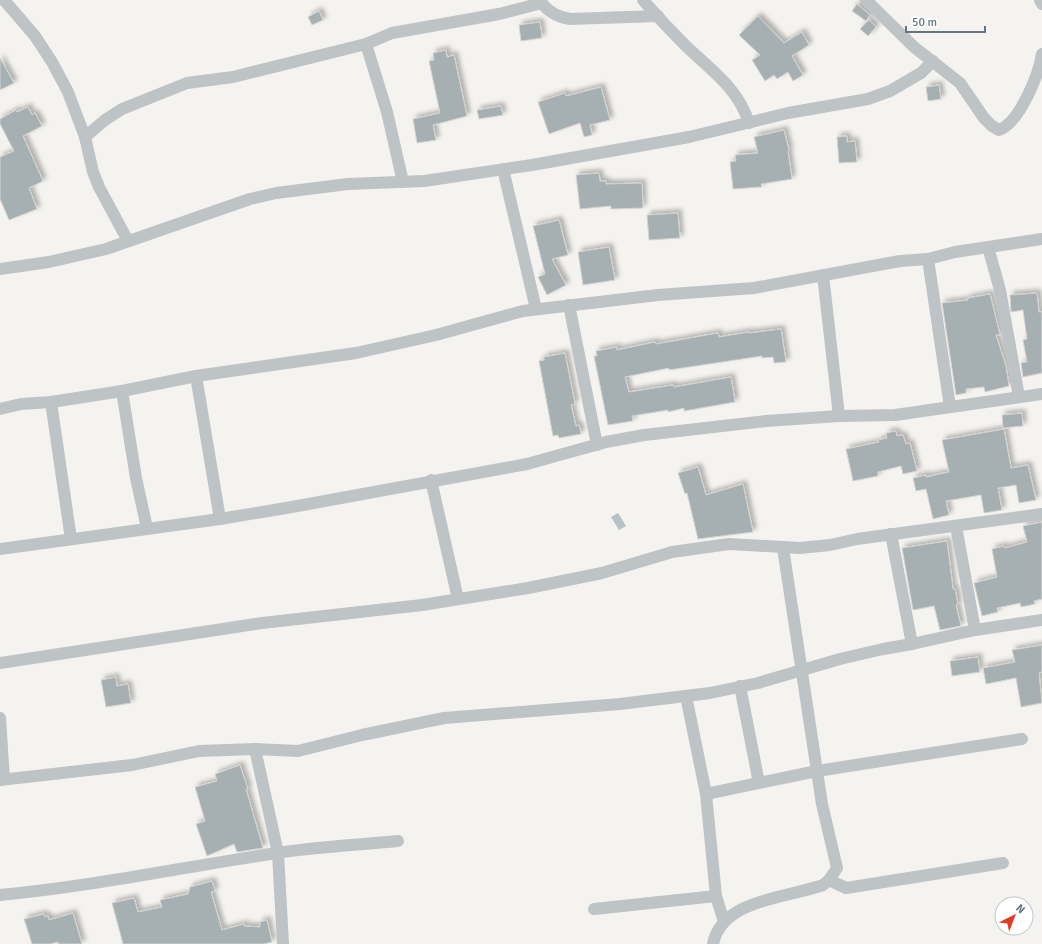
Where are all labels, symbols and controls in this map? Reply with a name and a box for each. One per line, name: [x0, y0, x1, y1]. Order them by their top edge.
scale bar: [906, 8, 985, 34]
text: 50 m: [912, 15, 937, 30]
north arrow: [994, 896, 1034, 936]
text: N: [1013, 902, 1028, 916]

